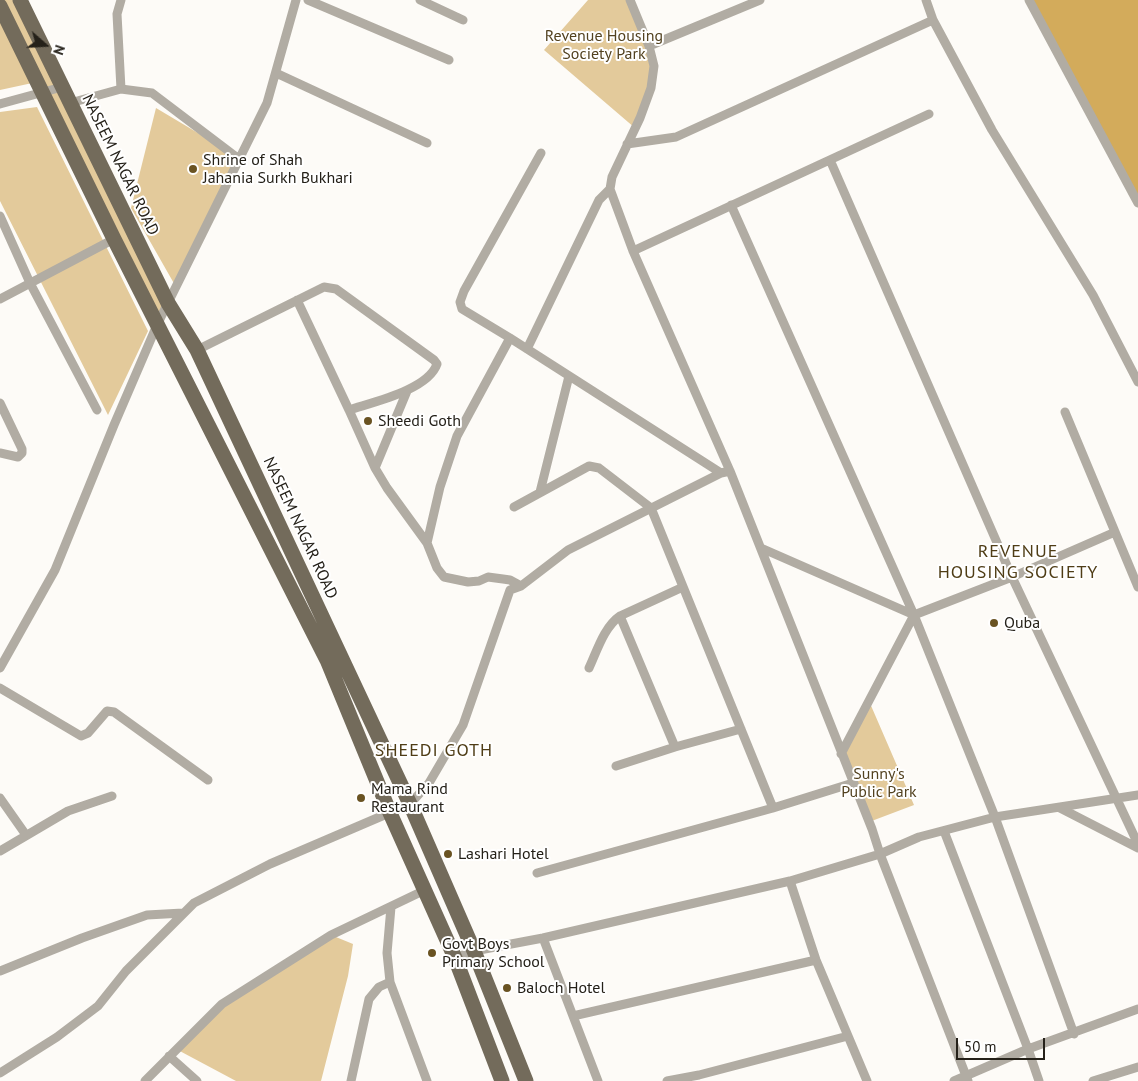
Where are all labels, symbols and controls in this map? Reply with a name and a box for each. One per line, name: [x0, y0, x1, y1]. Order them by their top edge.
north arrow: [20, 20, 70, 70]
park label: Revenue Housing Society Park: [545, 26, 663, 64]
text: N: [49, 43, 69, 57]
street label: NASEEM NAGAR ROAD: [77, 91, 163, 239]
place label: Shrine of Shah Jahania Surkh Bukhari: [203, 150, 353, 188]
marker: Shrine of Shah Jahania Surkh Bukhari: [187, 163, 199, 175]
place label: Sheedi Goth: [378, 411, 461, 431]
marker: Sheedi Goth: [362, 415, 374, 427]
street label: NASEEM NAGAR ROAD: [259, 454, 341, 602]
district label: REVENUE HOUSING SOCIETY: [936, 541, 1100, 584]
place label: Quba: [1004, 613, 1040, 633]
marker: Quba: [988, 617, 1000, 629]
district label: SHEEDI GOTH: [373, 740, 495, 762]
park label: Sunny's Public Park: [841, 764, 917, 802]
place label: Mama Rind Restaurant: [371, 779, 448, 817]
marker: Mama Rind Restaurant: [355, 792, 367, 804]
place label: Lashari Hotel: [458, 844, 549, 864]
marker: Lashari Hotel: [442, 848, 454, 860]
place label: Govt Boys Primary School: [442, 934, 544, 972]
marker: Govt Boys Primary School: [426, 947, 438, 959]
place label: Baloch Hotel: [517, 978, 605, 998]
marker: Baloch Hotel: [501, 982, 513, 994]
scale bar: [958, 1028, 1047, 1060]
text: 50 m: [964, 1037, 997, 1056]

